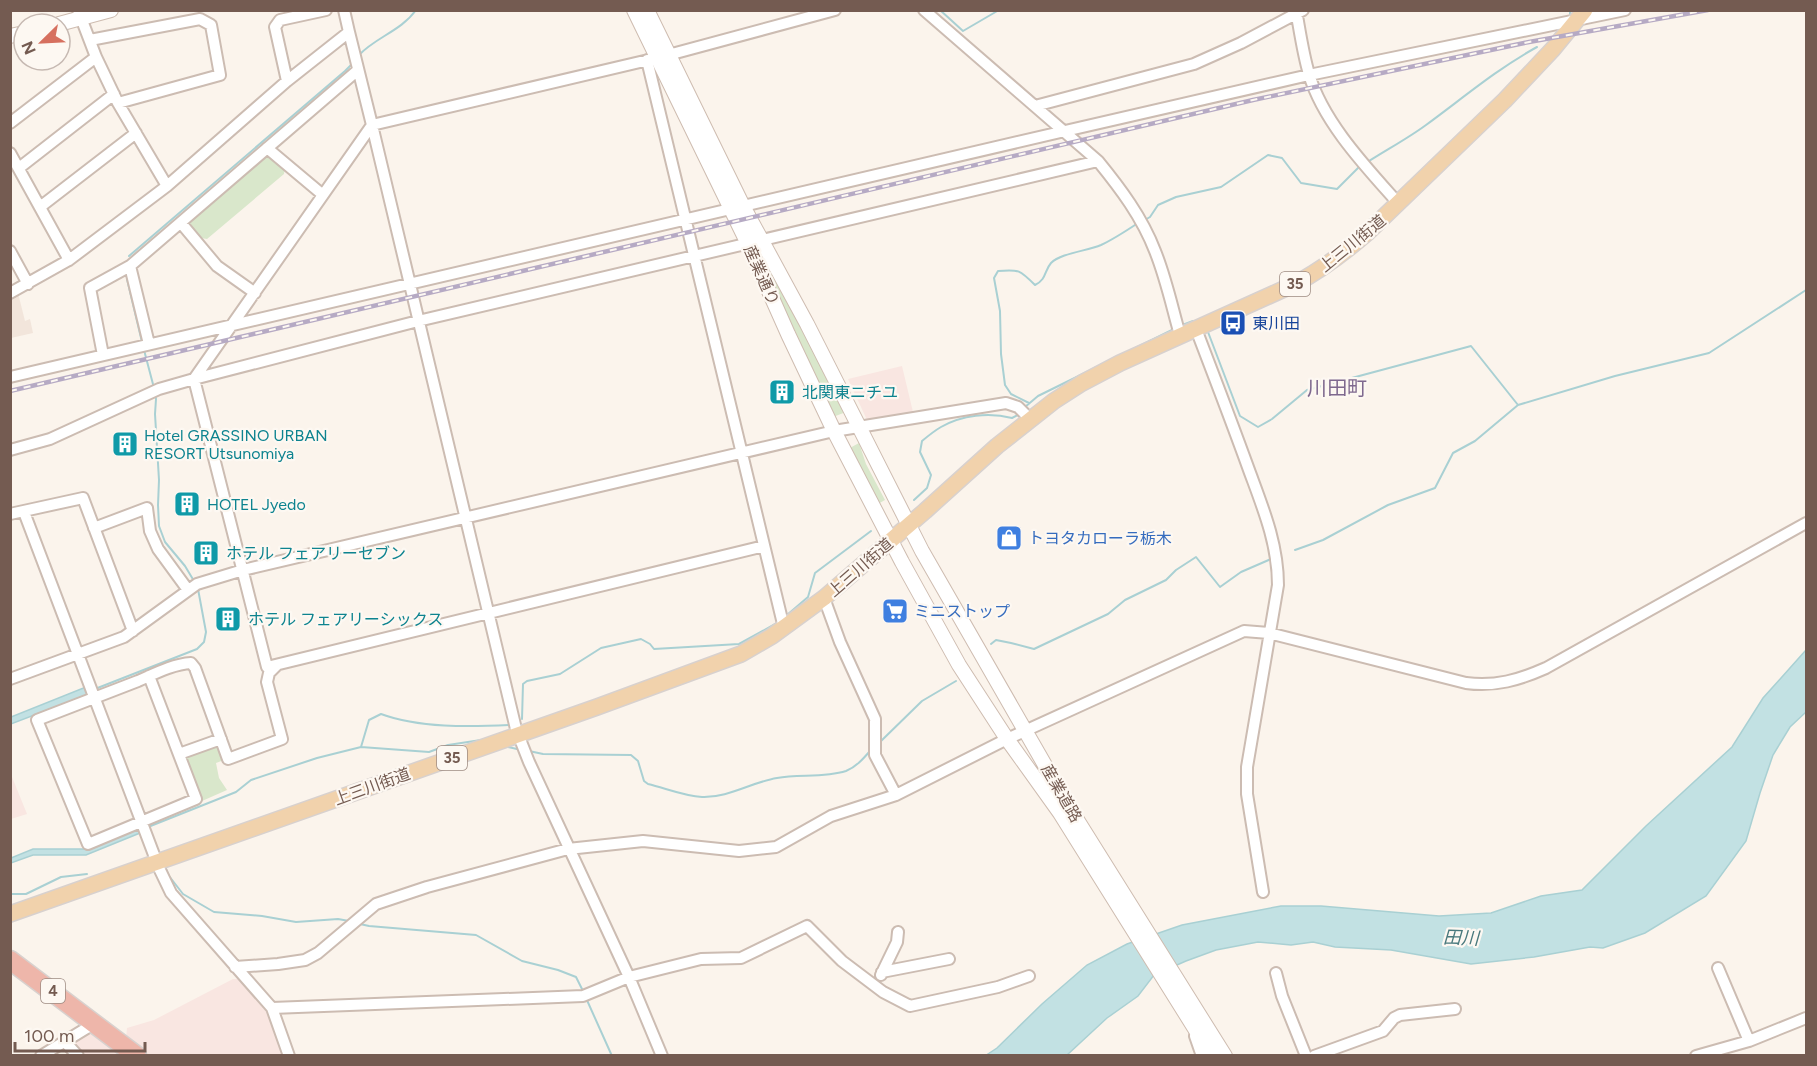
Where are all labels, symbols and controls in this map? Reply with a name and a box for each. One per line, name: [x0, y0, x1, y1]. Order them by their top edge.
north arrow: [12, 12, 72, 72]
text: N: [18, 38, 40, 57]
street label: 上三川街道: [1315, 211, 1389, 276]
street label: 産業通り: [740, 242, 783, 308]
road number: 35: [1280, 272, 1310, 296]
bus stop icon: 東川田: [1218, 308, 1248, 338]
place label: 東川田: [1252, 314, 1300, 333]
district label: 川田町: [1307, 376, 1367, 400]
building icon: 北関東ニチユ: [767, 377, 797, 407]
place label: 北関東ニチユ: [802, 383, 898, 402]
place label: Hotel GRASSINO URBAN RESORT Utsunomiya: [144, 426, 328, 463]
building icon: Hotel GRASSINO URBAN RESORT Utsunomiya: [110, 429, 140, 459]
building icon: HOTEL Jyedo: [172, 489, 202, 519]
place label: HOTEL Jyedo: [207, 495, 306, 514]
shop icon: トヨタカローラ栃木: [994, 523, 1024, 553]
place label: トヨタカローラ栃木: [1028, 529, 1172, 548]
street label: 上三川街道: [824, 534, 897, 601]
building icon: ホテル フェアリーセブン: [191, 538, 221, 568]
place label: ホテル フェアリーセブン: [226, 544, 406, 563]
supermarket icon: ミニストップ: [880, 596, 910, 626]
place label: ミニストップ: [914, 602, 1010, 621]
building icon: ホテル フェアリーシックス: [213, 604, 243, 634]
place label: ホテル フェアリーシックス: [248, 610, 443, 629]
road number: 35: [437, 746, 467, 770]
street label: 産業道路: [1037, 761, 1086, 826]
street label: 上三川街道: [331, 764, 413, 809]
water label: 田川: [1443, 926, 1481, 950]
road number: 4: [41, 979, 65, 1003]
scale bar: [15, 1015, 146, 1053]
text: 100 m: [24, 1025, 74, 1047]

